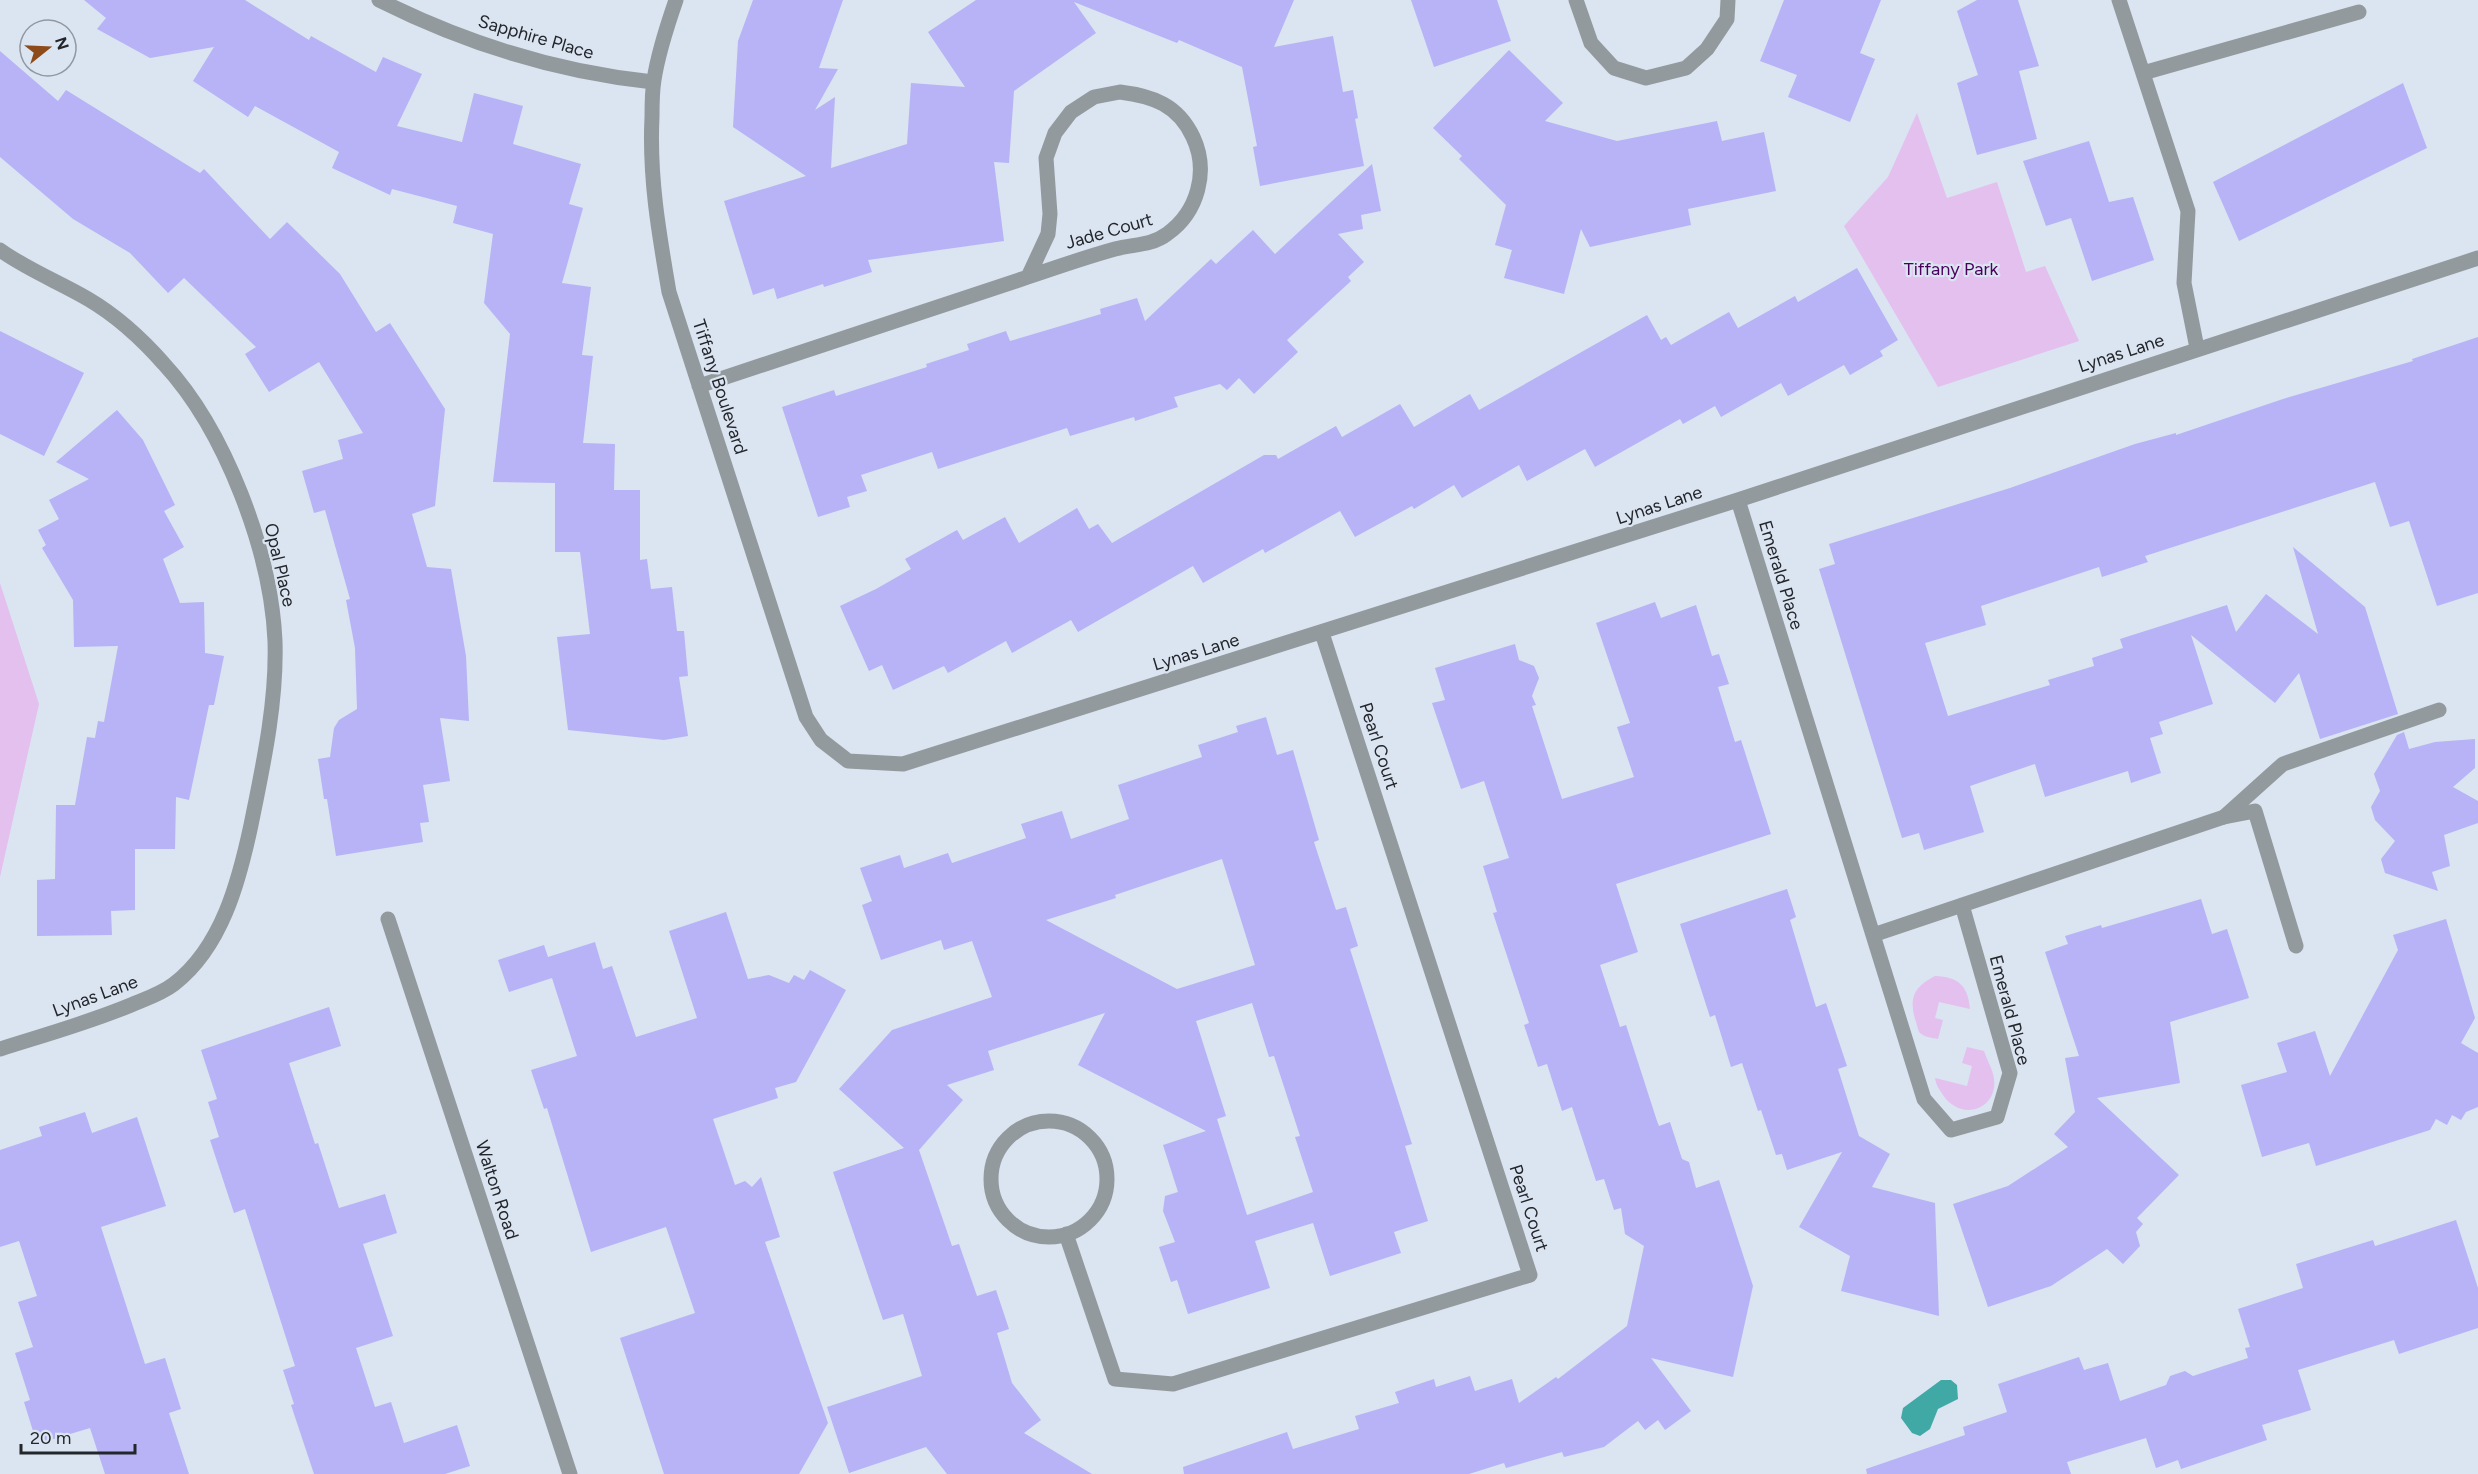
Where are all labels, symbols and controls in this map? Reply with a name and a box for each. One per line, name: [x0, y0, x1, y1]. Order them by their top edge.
street label: Sapphire Place: [476, 10, 596, 64]
north arrow: [18, 18, 78, 78]
text: N: [51, 35, 73, 52]
street label: Jade Court: [1063, 208, 1155, 254]
park label: Tiffany Park: [1904, 258, 1999, 280]
street label: Tiffany Boulevard: [688, 317, 752, 457]
street label: Lynas Lane: [2075, 329, 2167, 377]
street label: Lynas Lane: [1613, 481, 1705, 529]
street label: Emerald Place: [1754, 518, 1808, 632]
street label: Opal Place: [260, 521, 300, 609]
street label: Lynas Lane: [1150, 628, 1242, 676]
street label: Pearl Court: [1355, 700, 1403, 792]
street label: Emerald Place: [1985, 953, 2035, 1068]
street label: Lynas Lane: [49, 970, 141, 1022]
street label: Walton Road: [471, 1138, 523, 1242]
street label: Pearl Court: [1505, 1162, 1553, 1254]
scale bar: [21, 1417, 135, 1455]
text: 20 m: [30, 1427, 71, 1449]

